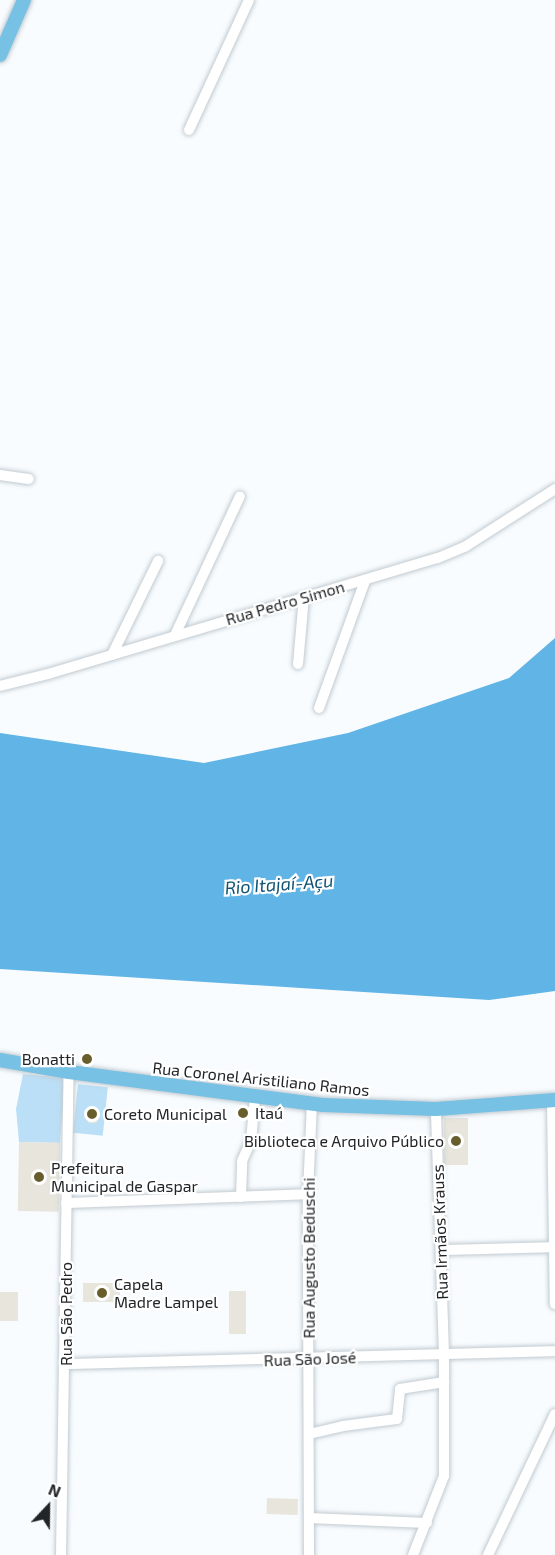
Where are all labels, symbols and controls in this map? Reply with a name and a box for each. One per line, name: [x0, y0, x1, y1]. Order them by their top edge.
street label: Rua Pedro Simon: [223, 577, 347, 629]
water label: Rio Itajaí-Açu: [224, 869, 334, 899]
place label: Bonatti: [22, 1049, 75, 1069]
marker: Bonatti: [80, 1052, 94, 1066]
street label: Rua Coronel Aristiliano Ramos: [151, 1058, 371, 1100]
place label: Itaú: [255, 1103, 283, 1123]
place label: Coreto Municipal: [104, 1104, 227, 1124]
marker: Itaú: [236, 1106, 250, 1120]
marker: Coreto Municipal: [85, 1107, 99, 1121]
place label: Biblioteca e Arquivo Público: [244, 1131, 444, 1151]
marker: Biblioteca e Arquivo Público: [449, 1134, 463, 1148]
place label: Prefeitura Municipal de Gaspar: [51, 1158, 198, 1196]
street label: Rua Irmãos Krauss: [428, 1164, 452, 1300]
marker: Prefeitura Municipal de Gaspar: [32, 1170, 46, 1184]
street label: Rua Augusto Beduschi: [299, 1177, 319, 1339]
street label: Rua São Pedro: [56, 1262, 76, 1366]
place label: Capela Madre Lampel: [114, 1274, 218, 1312]
marker: Capela Madre Lampel: [95, 1286, 109, 1300]
street label: Rua São José: [263, 1348, 357, 1370]
north arrow: [18, 1477, 78, 1537]
text: N: [46, 1479, 64, 1501]

